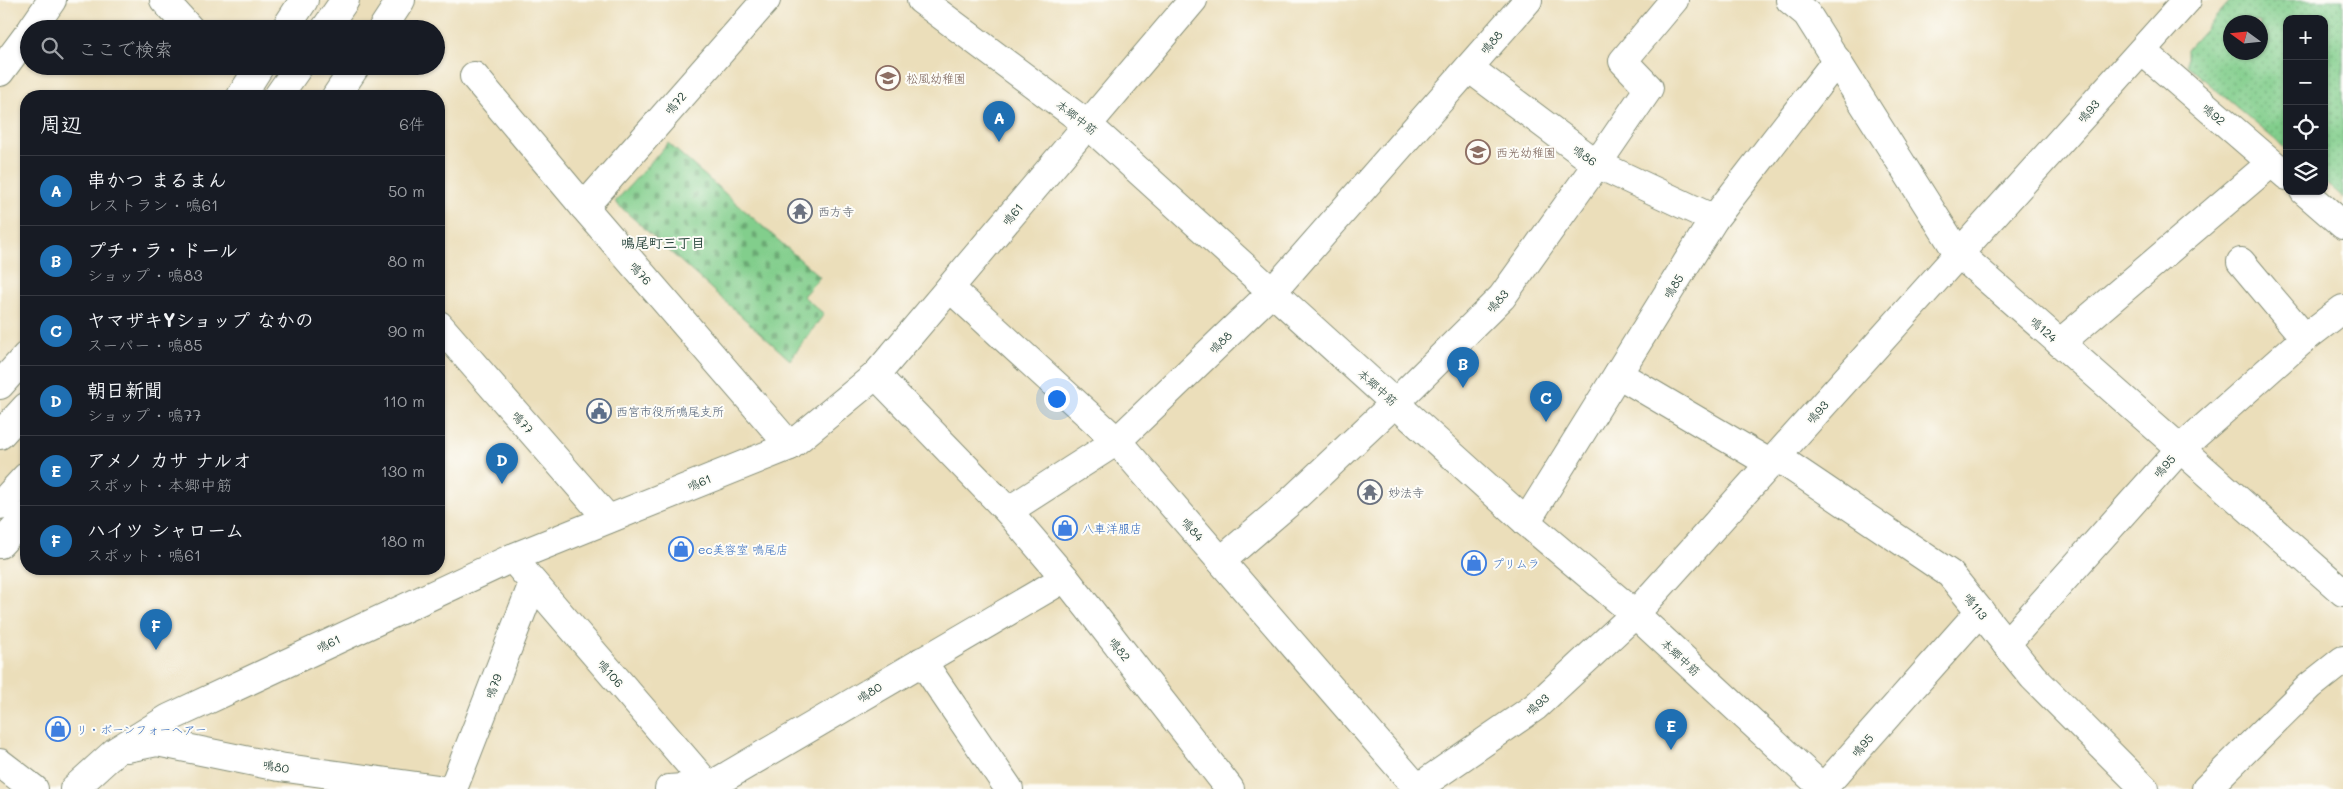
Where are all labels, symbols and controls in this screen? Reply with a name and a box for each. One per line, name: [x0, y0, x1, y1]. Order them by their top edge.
north arrow: [2223, 15, 2268, 60]
map controls: [2283, 15, 2328, 195]
button: +: [2283, 15, 2328, 60]
search box: [20, 20, 445, 75]
street label: 鳴88: [1476, 27, 1506, 57]
icon: search: [38, 34, 66, 62]
text: ここで検索: [78, 36, 173, 61]
button: −: [2283, 60, 2328, 105]
school or university icon: 松風幼稚園: [875, 65, 901, 91]
place label: 松風幼稚園: [906, 70, 966, 86]
street label: 鳴72: [661, 88, 689, 118]
street label: 本郷中筋: [1053, 96, 1101, 138]
street label: 鳴93: [2073, 96, 2103, 126]
street label: 鳴92: [2199, 100, 2229, 128]
pin: A: [983, 101, 1015, 142]
button: locate: [2283, 105, 2328, 150]
text: 周辺: [40, 110, 82, 137]
text: 6件: [399, 113, 425, 134]
school or university icon: 西光幼稚園: [1465, 139, 1491, 165]
street label: 鳴86: [1570, 141, 1600, 169]
place label: 西光幼稚園: [1496, 144, 1556, 160]
button: layers: [2283, 150, 2328, 195]
text: 串かつ まるまん: [87, 167, 227, 192]
text: A: [50, 180, 62, 201]
text: 50 m: [388, 180, 425, 201]
text: レストラン · 鳴61: [87, 194, 218, 215]
temple icon: 西方寺: [787, 198, 813, 224]
street label: 鳴61: [998, 199, 1026, 229]
place label: 西方寺: [818, 203, 854, 219]
district label: 鳴尾町三丁目: [621, 233, 705, 252]
text: プチ・ラ・ドール: [87, 237, 238, 262]
text: B: [51, 250, 61, 271]
text: 80 m: [388, 250, 425, 271]
street label: 鳴76: [626, 258, 656, 288]
text: ショップ · 鳴83: [87, 264, 203, 285]
street label: 鳴85: [1659, 271, 1687, 301]
street label: 鳴83: [1482, 286, 1512, 316]
text: ヤマザキYショップ なかの: [87, 307, 314, 332]
street label: 鳴124: [2027, 313, 2061, 345]
text: C: [50, 320, 62, 341]
text: 90 m: [388, 320, 425, 341]
street label: 鳴88: [1205, 327, 1235, 357]
text: スーパー · 鳴85: [87, 334, 203, 355]
pin: B: [1447, 347, 1479, 388]
street label: 本郷中筋: [1355, 365, 1401, 409]
text: 朝日新聞: [87, 377, 163, 402]
pin: C: [1530, 381, 1562, 422]
your location: [1044, 386, 1070, 412]
text: D: [50, 390, 62, 411]
text: 110 m: [383, 390, 425, 411]
street label: 鳴93: [1802, 397, 1832, 427]
public building icon: 西宮市役所鳴尾支所: [586, 398, 612, 424]
place label: 西宮市役所鳴尾支所: [616, 403, 724, 419]
text: ショップ · 鳴77: [87, 404, 201, 425]
street label: 鳴77: [509, 407, 538, 437]
pin: D: [486, 443, 518, 484]
text: アメノ カサ ナルオ: [87, 447, 252, 472]
street label: 鳴95: [2149, 451, 2179, 481]
text: E: [51, 460, 61, 481]
text: 130 m: [381, 460, 425, 481]
street label: 鳴61: [685, 470, 713, 494]
text: スポット · 本郷中筋: [87, 474, 232, 495]
temple icon: 妙法寺: [1357, 479, 1383, 505]
place label: 妙法寺: [1388, 484, 1424, 500]
street label: 鳴84: [1178, 514, 1208, 544]
shop icon: 八車洋服店: [1052, 515, 1078, 541]
text: ハイツ シャローム: [87, 517, 244, 542]
place label: 八車洋服店: [1082, 520, 1142, 536]
text: F: [51, 530, 61, 551]
text: 180 m: [380, 530, 425, 551]
shop icon: ec美容室 鳴尾店: [668, 536, 694, 562]
place label: ec美容室 鳴尾店: [698, 541, 788, 557]
text: スポット · 鳴61: [87, 544, 201, 565]
shop icon: プリムラ: [1461, 550, 1487, 576]
place label: プリムラ: [1492, 555, 1540, 571]
street label: 鳴113: [1961, 589, 1991, 623]
pin: F: [140, 609, 172, 650]
street label: 鳴61: [313, 631, 343, 655]
street label: 鳴82: [1106, 634, 1134, 664]
street label: 本郷中筋: [1658, 635, 1704, 679]
street label: 鳴106: [594, 656, 628, 690]
street label: 鳴79: [481, 671, 505, 701]
street label: 鳴80: [853, 678, 885, 706]
street label: 鳴93: [1522, 689, 1552, 719]
pin: E: [1655, 709, 1687, 750]
shop icon: リ・ボーンフォーヘアー: [45, 716, 71, 742]
place label: リ・ボーンフォーヘアー: [76, 721, 207, 737]
street label: 鳴95: [1847, 730, 1877, 760]
street label: 鳴80: [261, 756, 291, 776]

